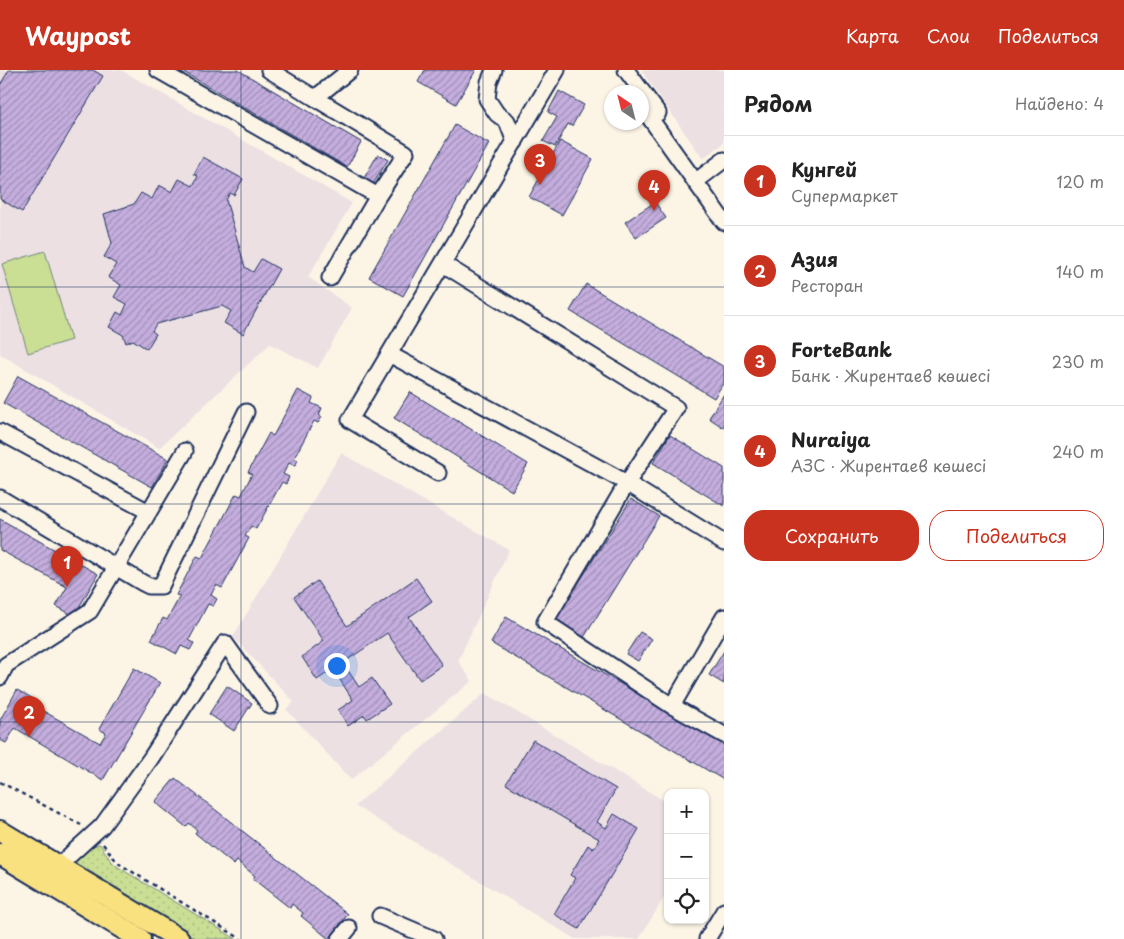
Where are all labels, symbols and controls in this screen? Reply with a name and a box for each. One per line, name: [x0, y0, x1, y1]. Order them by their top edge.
text: Waypost: [25, 17, 131, 53]
text: Карта: [846, 22, 899, 49]
text: Слои: [927, 22, 970, 49]
text: Поделиться: [998, 22, 1099, 49]
north arrow: [604, 85, 649, 130]
text: Рядом: [744, 87, 812, 119]
text: Найдено: 4: [1015, 91, 1104, 115]
pin: 3: [524, 144, 556, 185]
text: Кунгей: [791, 155, 857, 183]
text: 1: [756, 169, 764, 193]
text: 120 m: [1057, 169, 1104, 193]
pin: 4: [638, 170, 670, 211]
text: Супермаркет: [791, 183, 898, 207]
text: Азия: [791, 245, 838, 273]
text: 2: [754, 259, 766, 283]
text: 140 m: [1056, 259, 1104, 283]
text: Ресторан: [791, 273, 864, 297]
text: ForteBank: [791, 335, 892, 363]
text: 3: [755, 349, 765, 373]
text: 230 m: [1052, 349, 1104, 373]
text: Банк · Жирентаев көшесі: [791, 363, 991, 387]
text: Nuraiya: [791, 425, 871, 453]
text: 4: [755, 439, 765, 463]
text: 240 m: [1052, 439, 1104, 463]
text: АЗС · Жирентаев көшесі: [791, 453, 987, 477]
button: Сохранить: [744, 510, 919, 561]
button: Поделиться: [929, 510, 1104, 561]
pin: 1: [51, 546, 83, 587]
your location: [324, 653, 350, 679]
pin: 2: [13, 696, 45, 737]
map controls: [664, 789, 709, 924]
button: +: [664, 789, 709, 834]
button: −: [664, 834, 709, 879]
button: locate: [664, 879, 709, 924]

